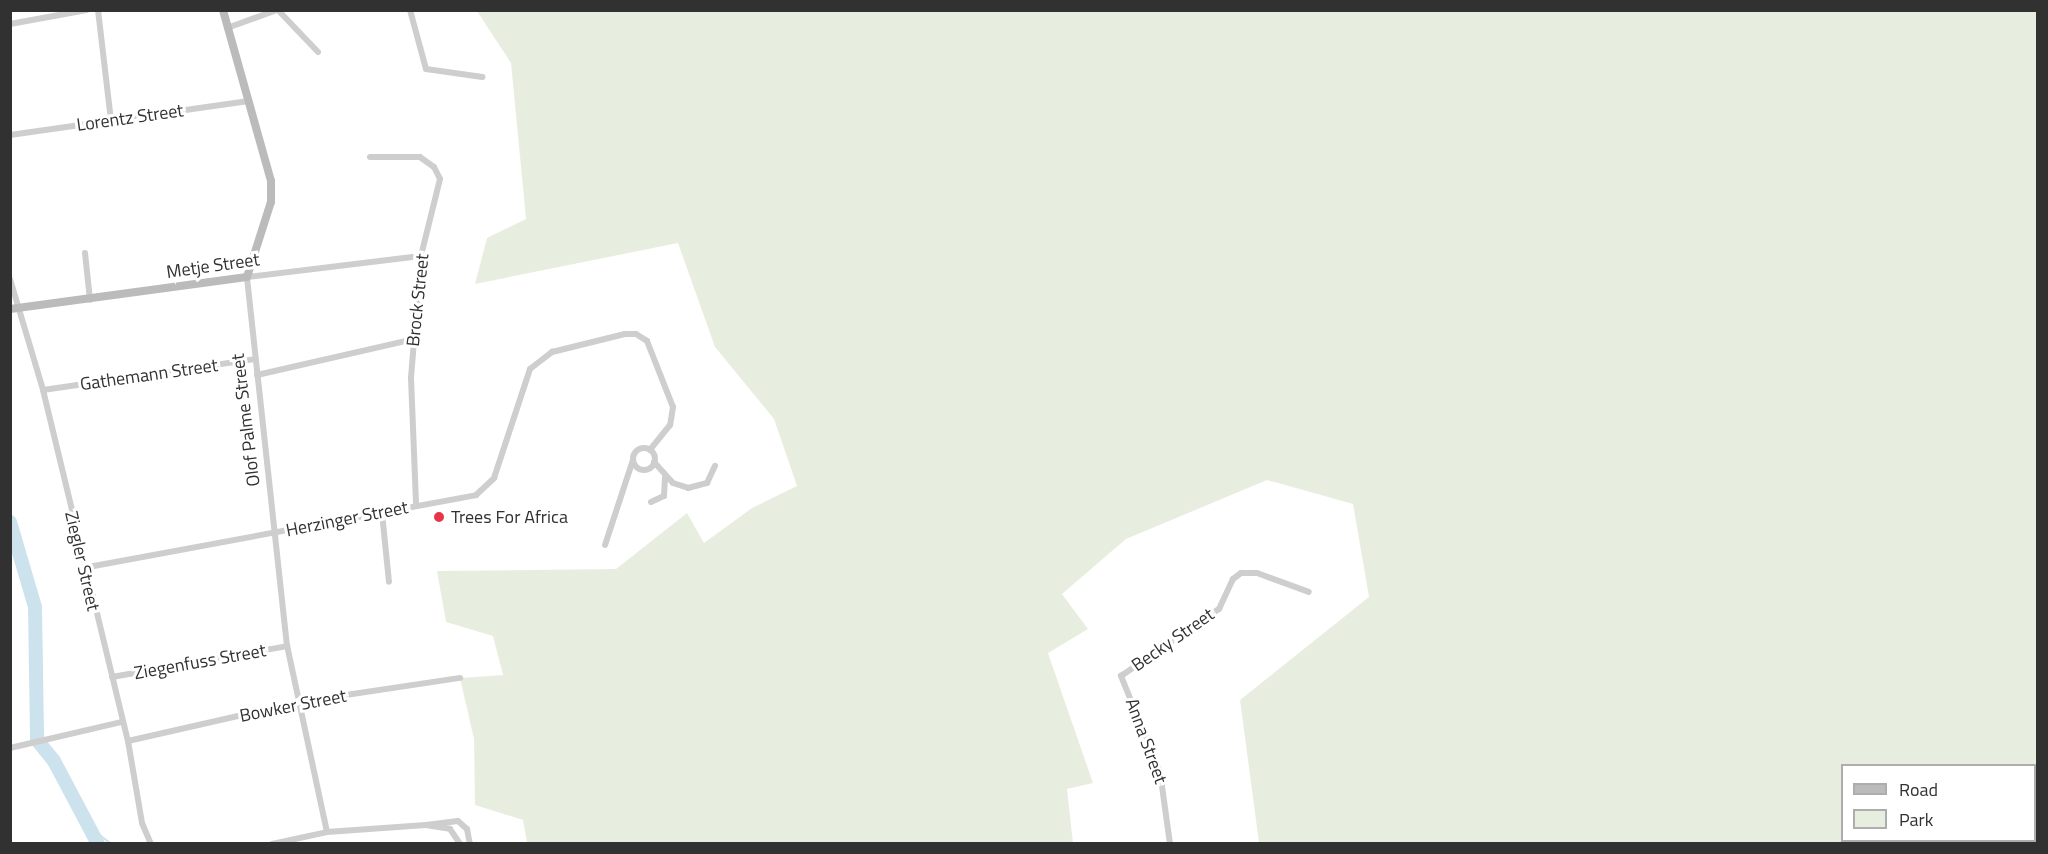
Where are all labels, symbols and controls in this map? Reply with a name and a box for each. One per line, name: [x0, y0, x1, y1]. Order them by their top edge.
street label: Lorentz Street: [75, 100, 185, 136]
street label: Metje Street: [165, 249, 261, 283]
street label: Brock Street: [402, 252, 434, 348]
street label: Olof Palme Street: [227, 352, 265, 488]
street label: Gathemann Street: [79, 355, 219, 395]
street label: Herzinger Street: [284, 497, 410, 541]
place label: Trees For Africa: [451, 506, 568, 528]
street label: Ziegler Street: [60, 509, 104, 613]
marker: Trees For Africa: [432, 510, 446, 524]
street label: Becky Street: [1128, 604, 1218, 676]
street label: Ziegenfuss Street: [132, 640, 268, 684]
street label: Bowker Street: [238, 685, 348, 727]
street label: Anna Street: [1121, 695, 1171, 787]
legend: [1841, 764, 2036, 842]
text: Road: [1899, 776, 1938, 803]
text: Park: [1899, 806, 1933, 833]

